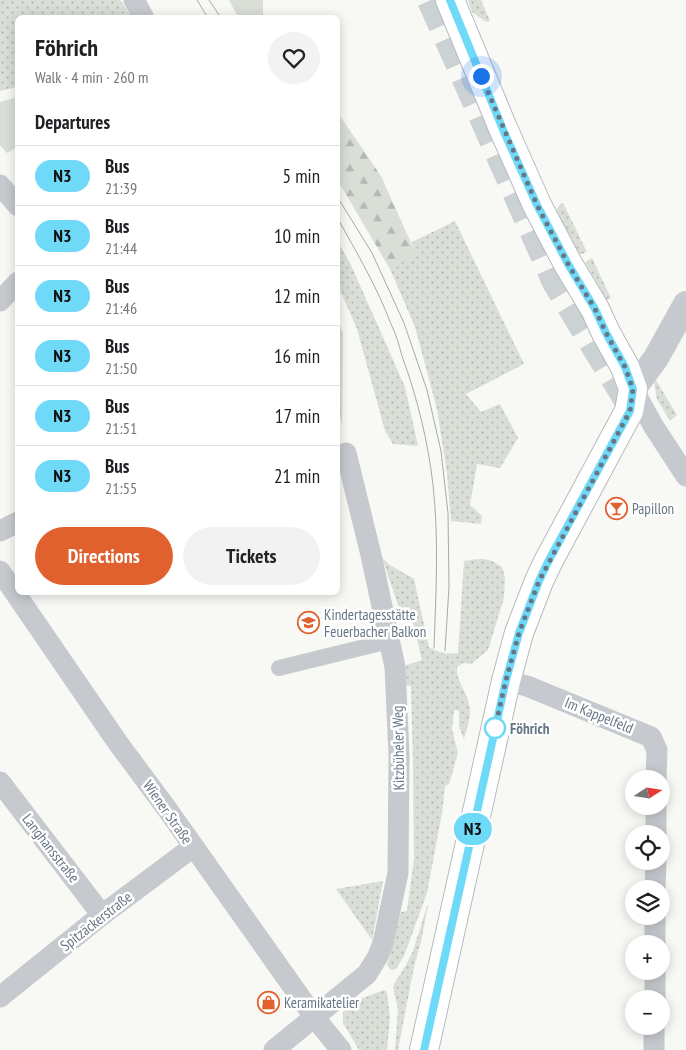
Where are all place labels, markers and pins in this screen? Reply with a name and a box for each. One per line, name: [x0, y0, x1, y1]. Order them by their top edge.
bar icon: Papillon: [604, 496, 628, 520]
place label: Papillon: [632, 499, 674, 518]
place label: Kindertagesstätte Feuerbacher Balkon: [324, 605, 426, 641]
school or university icon: Kindertagesstätte Feuerbacher Balkon: [296, 611, 320, 635]
marker: Föhrich: [484, 717, 506, 739]
place label: Föhrich: [510, 719, 550, 738]
shop icon: Keramikatelier: [256, 990, 280, 1014]
place label: Keramikatelier: [284, 993, 360, 1012]

